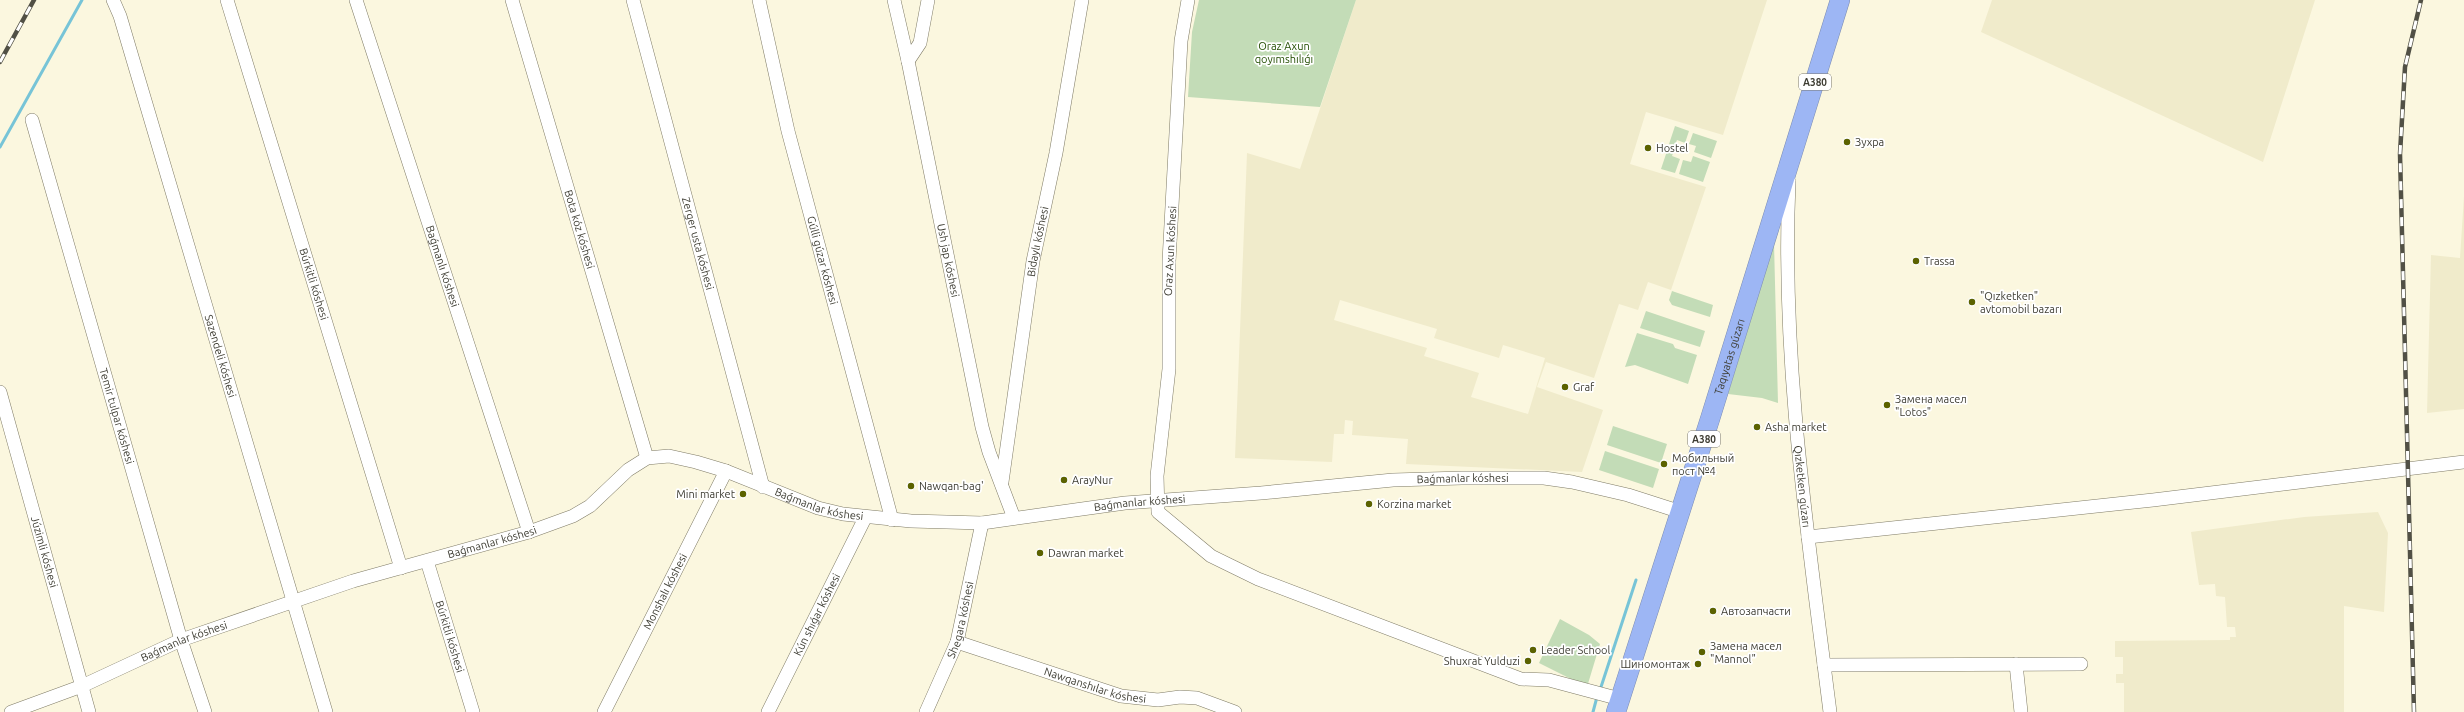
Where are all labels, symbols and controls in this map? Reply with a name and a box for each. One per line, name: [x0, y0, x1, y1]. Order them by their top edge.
park label: Oraz Axun qoyımshılıǵı: [1255, 40, 1313, 65]
road number: A380: [1799, 74, 1831, 90]
place label: Зухра: [1855, 136, 1884, 148]
marker: Зухра: [1842, 137, 1852, 147]
place label: Hostel: [1656, 142, 1688, 154]
marker: Hostel: [1643, 143, 1653, 153]
street label: Bota kóz kóshesi: [562, 188, 597, 270]
street label: Zerger usta kóshesi: [680, 196, 716, 291]
street label: Bidaylı kóshesi: [1025, 205, 1050, 278]
street label: Oraz Axun kóshesi: [1162, 206, 1178, 296]
street label: Gúlli gúzar kóshesi: [805, 215, 840, 306]
street label: Ush jap kóshesi: [935, 223, 962, 298]
street label: Baǵmanlı kóshesi: [424, 224, 461, 309]
street label: Búrkitli kóshesi: [297, 247, 331, 321]
place label: Trassa: [1924, 255, 1955, 267]
marker: Trassa: [1911, 256, 1921, 266]
place label: "Qızketken" avtomobil bazarı: [1980, 290, 2062, 315]
marker: "Qızketken" avtomobil bazarı: [1967, 297, 1977, 307]
street label: Sazendeli kóshesi: [203, 313, 239, 399]
street label: Taqıyatas gúzarı: [1712, 317, 1747, 396]
street label: Temir tulpar kóshesi: [97, 367, 136, 465]
place label: Graf: [1573, 381, 1595, 393]
marker: Graf: [1560, 382, 1570, 392]
place label: Замена масел "Lotos": [1895, 393, 1967, 418]
marker: Замена масел "Lotos": [1882, 400, 1892, 410]
place label: Asha market: [1765, 421, 1827, 433]
marker: Asha market: [1752, 422, 1762, 432]
road number: A380: [1688, 431, 1720, 447]
street label: Qızketken gúzarı: [1792, 445, 1813, 528]
place label: Мобильный пост №4: [1672, 452, 1734, 477]
marker: Мобильный пост №4: [1659, 459, 1669, 469]
street label: Baǵmanlar kóshesi: [1416, 472, 1509, 485]
place label: ArayNur: [1072, 474, 1113, 486]
marker: ArayNur: [1059, 475, 1069, 485]
place label: Nawqan-bag': [919, 480, 984, 492]
marker: Nawqan-bag': [906, 481, 916, 491]
street label: Baǵmanlar kóshesi: [773, 485, 864, 522]
place label: Mini market: [676, 488, 736, 500]
marker: Mini market: [738, 489, 748, 499]
street label: Baǵmanlar kóshesi: [1093, 493, 1186, 513]
place label: Korzina market: [1377, 498, 1452, 510]
marker: Korzina market: [1364, 499, 1374, 509]
street label: Júzimli kóshesi: [29, 515, 60, 589]
street label: Baǵmanlar kóshesi: [446, 524, 538, 560]
place label: Dawran market: [1048, 547, 1124, 559]
marker: Dawran market: [1035, 548, 1045, 558]
street label: Monshalı kóshesi: [641, 552, 689, 632]
street label: Kún shıǵar kóshesi: [791, 571, 842, 658]
street label: Shegara kóshesi: [945, 580, 976, 660]
street label: Búrkitli kóshesi: [433, 599, 467, 674]
place label: Автозапчасти: [1721, 605, 1791, 617]
marker: Автозапчасти: [1708, 606, 1718, 616]
street label: Baǵmanlar kóshesi: [139, 619, 229, 664]
place label: Замена масел "Mannol": [1710, 640, 1782, 665]
place label: Leader School: [1541, 644, 1611, 656]
marker: Leader School: [1528, 645, 1538, 655]
marker: Замена масел "Mannol": [1697, 647, 1707, 657]
place label: Shuxrat Yulduzi: [1444, 655, 1520, 667]
marker: Shuxrat Yulduzi: [1523, 656, 1533, 666]
place label: Шиномонтаж: [1620, 658, 1690, 670]
marker: Шиномонтаж: [1693, 659, 1703, 669]
street label: Nawqanshılar kóshesi: [1043, 665, 1147, 705]

